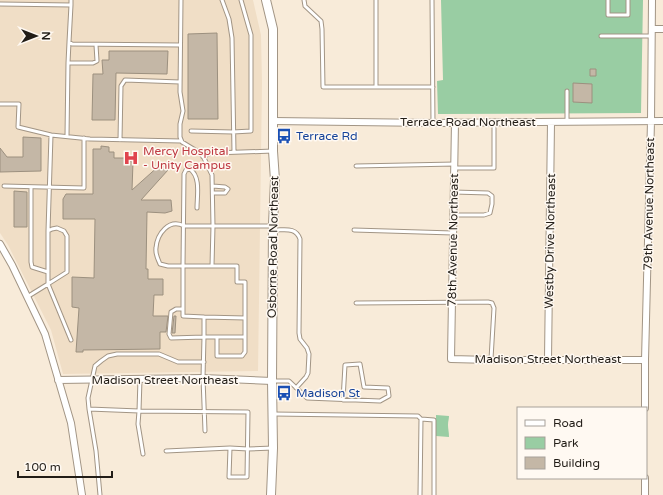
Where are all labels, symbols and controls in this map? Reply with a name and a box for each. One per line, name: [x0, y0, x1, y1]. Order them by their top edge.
north arrow: [16, 16, 56, 56]
text: N: [39, 32, 52, 40]
street label: Terrace Road Northeast: [400, 115, 536, 129]
bus stop icon: Terrace Rd: [275, 127, 293, 145]
place label: Terrace Rd: [296, 129, 358, 143]
street label: 79th Avenue Northeast: [641, 137, 657, 271]
place label: Mercy Hospital - Unity Campus: [143, 144, 231, 172]
hospital icon: Mercy Hospital - Unity Campus: [122, 149, 140, 167]
street label: 78th Avenue Northeast: [445, 173, 461, 307]
street label: Westby Drive Northeast: [542, 173, 558, 309]
street label: Osborne Road Northeast: [265, 175, 281, 318]
street label: Madison Street Northeast: [475, 352, 622, 366]
street label: Madison Street Northeast: [92, 373, 239, 387]
bus stop icon: Madison St: [275, 384, 293, 402]
place label: Madison St: [296, 386, 361, 400]
legend: [517, 407, 647, 479]
text: Road: [553, 416, 583, 430]
text: Park: [553, 436, 579, 450]
scale bar: [18, 453, 112, 479]
text: Building: [553, 456, 600, 470]
text: 100 m: [24, 460, 61, 474]

